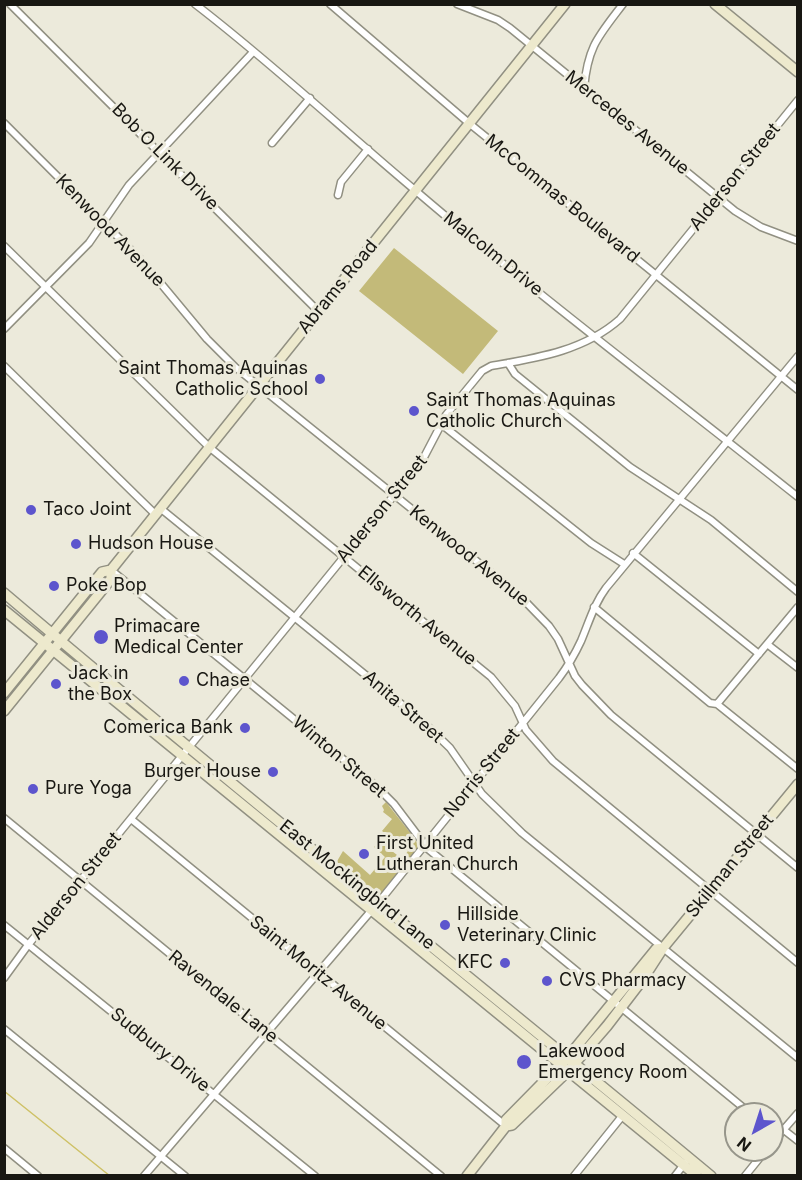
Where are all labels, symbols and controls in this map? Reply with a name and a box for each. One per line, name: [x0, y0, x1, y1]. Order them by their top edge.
street label: Mercedes Avenue: [561, 66, 693, 180]
street label: Bob O Link Drive: [107, 99, 223, 215]
street label: Alderson Street: [685, 119, 785, 235]
street label: McCommas Boulevard: [481, 130, 643, 268]
street label: Kenwood Avenue: [51, 170, 169, 292]
street label: Malcolm Drive: [439, 207, 547, 301]
street label: Abrams Road: [294, 236, 382, 338]
place label: Saint Thomas Aquinas Catholic School: [118, 358, 308, 400]
marker: Saint Thomas Aquinas Catholic School: [313, 372, 327, 386]
place label: Saint Thomas Aquinas Catholic Church: [426, 390, 616, 432]
marker: Saint Thomas Aquinas Catholic Church: [407, 404, 421, 418]
street label: Alderson Street: [332, 451, 432, 567]
place label: Taco Joint: [43, 499, 131, 521]
street label: Kenwood Avenue: [405, 501, 533, 611]
marker: Taco Joint: [24, 503, 38, 517]
place label: Hudson House: [88, 533, 214, 555]
marker: Hudson House: [69, 537, 83, 551]
street label: Ellsworth Avenue: [353, 562, 481, 670]
place label: Poke Bop: [66, 575, 147, 597]
marker: Poke Bop: [47, 579, 61, 593]
place label: Primacare Medical Center: [114, 616, 243, 658]
marker: Primacare Medical Center: [92, 628, 110, 646]
place label: Jack in the Box: [68, 663, 132, 706]
street label: Anita Street: [358, 666, 448, 748]
place label: Chase: [196, 670, 250, 692]
marker: Chase: [177, 674, 191, 688]
marker: Jack in the Box: [49, 677, 63, 691]
street label: Winton Street: [288, 712, 390, 802]
place label: Comerica Bank: [103, 717, 233, 739]
marker: Comerica Bank: [238, 721, 252, 735]
street label: Norris Street: [440, 724, 524, 822]
place label: Burger House: [144, 761, 261, 783]
marker: Burger House: [266, 765, 280, 779]
place label: Pure Yoga: [45, 778, 132, 800]
marker: Pure Yoga: [26, 782, 40, 796]
street label: Skillman Street: [682, 810, 778, 922]
street label: East Mockingbird Lane: [275, 816, 439, 954]
street label: Alderson Street: [26, 828, 126, 944]
place label: First United Lutheran Church: [376, 833, 518, 876]
marker: First United Lutheran Church: [357, 847, 371, 861]
place label: Hillside Veterinary Clinic: [457, 904, 597, 946]
street label: Saint Moritz Avenue: [245, 911, 391, 1035]
marker: Hillside Veterinary Clinic: [438, 918, 452, 932]
street label: Ravendale Lane: [164, 946, 282, 1048]
place label: KFC: [457, 952, 493, 974]
marker: KFC: [498, 956, 512, 970]
place label: CVS Pharmacy: [559, 970, 686, 992]
marker: CVS Pharmacy: [540, 974, 554, 988]
street label: Sudbury Drive: [106, 1003, 214, 1097]
place label: Lakewood Emergency Room: [538, 1041, 688, 1084]
marker: Lakewood Emergency Room: [515, 1053, 533, 1071]
north arrow: [724, 1102, 784, 1162]
text: N: [733, 1133, 755, 1156]

